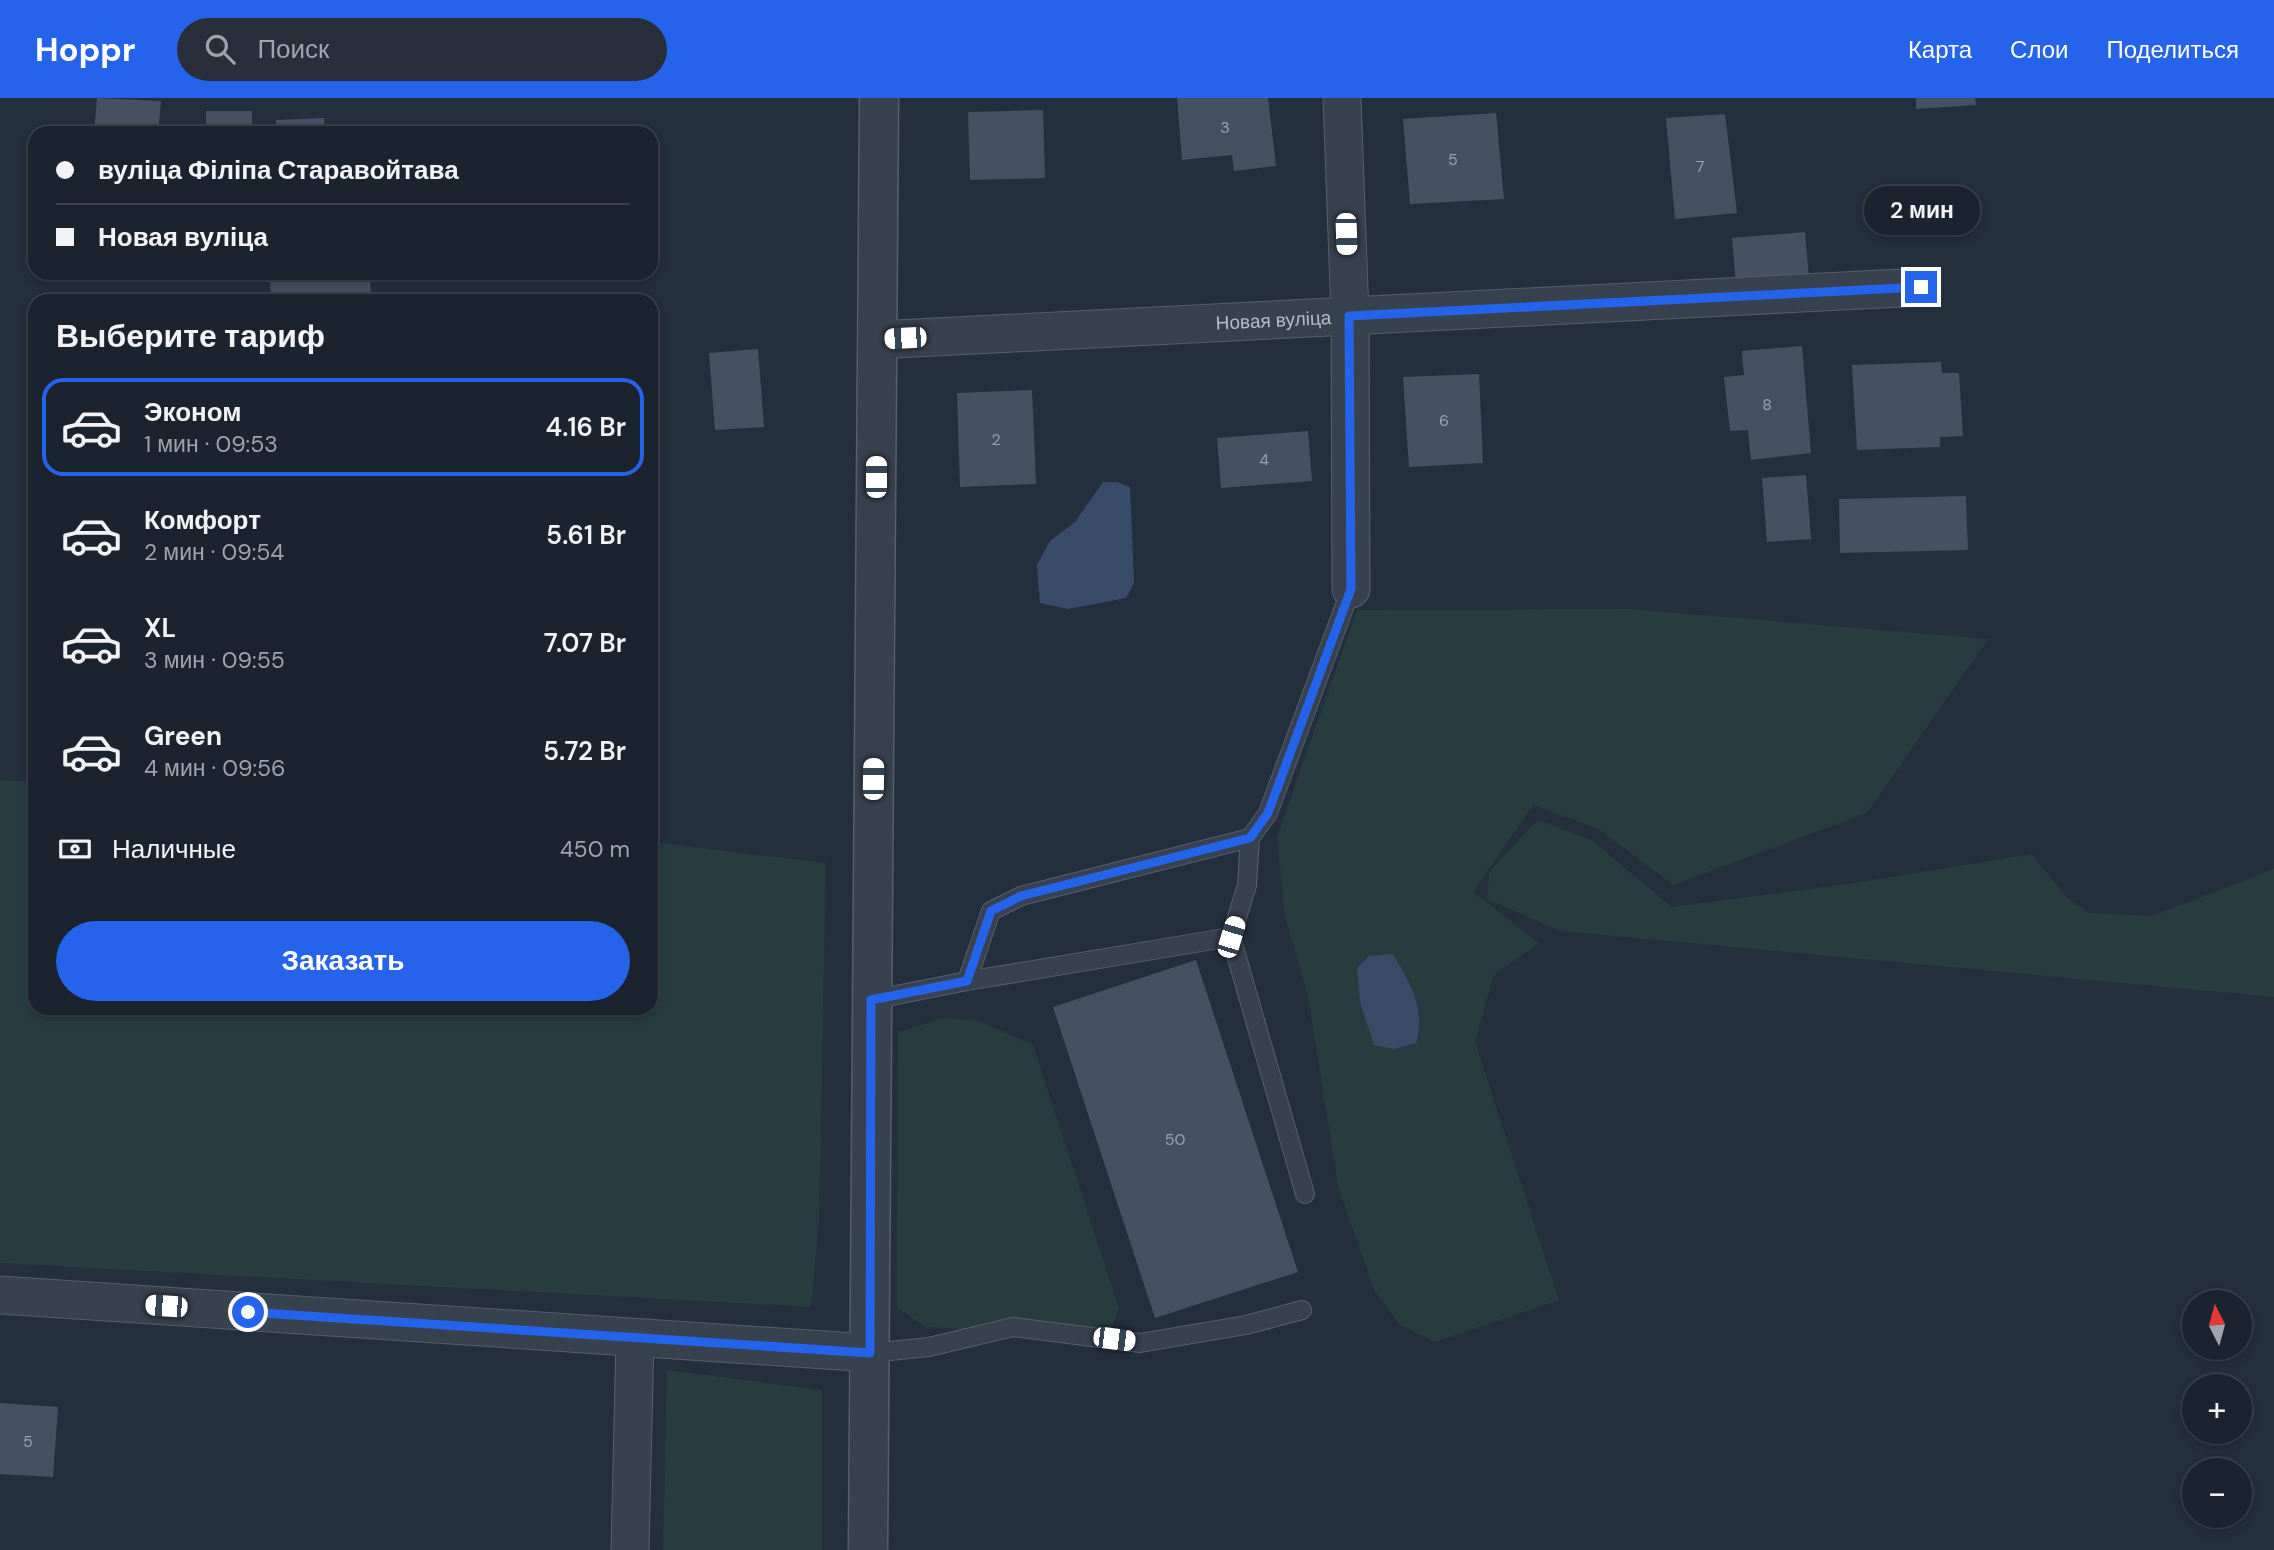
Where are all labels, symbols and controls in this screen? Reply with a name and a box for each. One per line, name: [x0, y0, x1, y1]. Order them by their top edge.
search box: [177, 18, 667, 81]
text: Hoppr: [35, 28, 135, 71]
icon: search: [201, 30, 239, 68]
text: Поиск: [257, 32, 329, 66]
text: Карта: [1908, 34, 1972, 65]
text: Слои: [2010, 34, 2068, 65]
text: Поделиться: [2106, 34, 2239, 65]
house number: 3: [1220, 117, 1230, 138]
house number: 5: [1448, 149, 1458, 170]
text: вуліца Філіпа Старавойтава: [98, 153, 459, 187]
house number: 7: [1696, 156, 1704, 177]
callout: 2 мин: [1863, 186, 1979, 234]
text: 2 мин: [1890, 195, 1954, 225]
car: [1335, 213, 1358, 255]
text: Новая вуліца: [98, 220, 268, 254]
route end: [1905, 271, 1937, 303]
street label: Новая вуліца: [1215, 304, 1332, 335]
text: Выберите тариф: [56, 315, 325, 357]
car: [884, 326, 927, 350]
house number: 8: [1762, 394, 1772, 415]
text: Эконом: [144, 395, 242, 429]
icon: car: [60, 396, 123, 459]
text: 4.16 Br: [546, 410, 626, 444]
house number: 6: [1439, 410, 1449, 431]
text: 1 мин · 09:53: [144, 429, 278, 459]
house number: 2: [991, 429, 1001, 450]
house number: 4: [1259, 449, 1269, 470]
car: [866, 456, 887, 498]
text: Комфорт: [144, 503, 261, 537]
icon: car: [60, 504, 123, 567]
text: 5.61 Br: [546, 518, 626, 552]
text: 2 мин · 09:54: [144, 537, 284, 567]
text: XL: [144, 611, 176, 645]
icon: car: [60, 612, 123, 675]
text: 7.07 Br: [544, 626, 626, 660]
text: 3 мин · 09:55: [144, 645, 285, 675]
text: Green: [144, 719, 222, 753]
icon: car: [60, 720, 123, 783]
text: 5.72 Br: [543, 734, 626, 768]
text: 4 мин · 09:56: [144, 753, 286, 783]
car: [863, 758, 884, 800]
icon: cash: [56, 830, 94, 868]
text: Наличные: [112, 832, 236, 866]
text: 450 m: [560, 834, 630, 864]
car: [1215, 914, 1248, 960]
button: Заказать: [56, 921, 630, 1001]
house number: 50: [1165, 1129, 1185, 1150]
north arrow: [2182, 1290, 2252, 1360]
map controls: [2182, 1290, 2252, 1528]
car: [145, 1294, 188, 1318]
route start: [232, 1296, 264, 1328]
car: [1092, 1326, 1137, 1352]
button: +: [2182, 1374, 2252, 1444]
house number: 5: [23, 1431, 33, 1452]
button: −: [2182, 1458, 2252, 1528]

